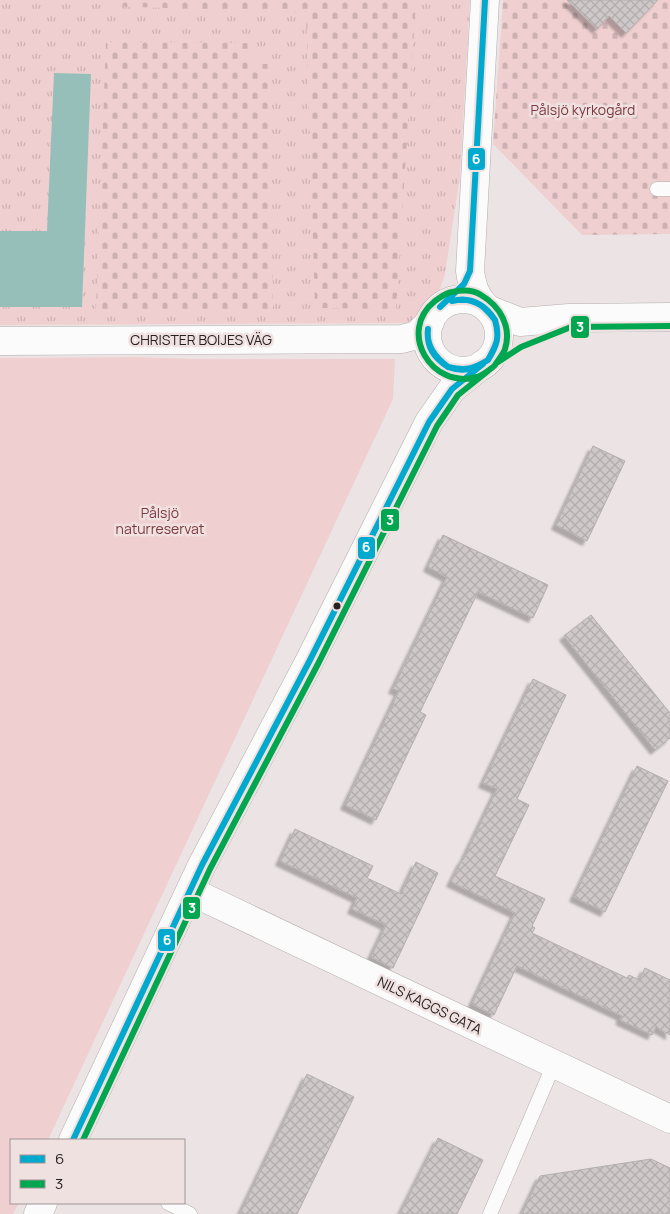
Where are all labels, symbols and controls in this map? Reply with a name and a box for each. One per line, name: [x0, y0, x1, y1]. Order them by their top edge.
park label: Pålsjö kyrkogård: [531, 100, 635, 119]
line badge: 6: [467, 147, 486, 171]
text: 6: [472, 149, 480, 168]
line badge: 3: [570, 315, 590, 339]
text: 3: [576, 317, 584, 336]
street label: CHRISTER BOIJES VÄG: [130, 330, 272, 349]
park label: Pålsjö naturreservat: [116, 503, 205, 538]
line badge: 3: [380, 508, 400, 532]
text: 3: [386, 510, 394, 529]
line badge: 6: [357, 536, 376, 560]
text: 6: [362, 537, 370, 556]
unlabelled marker: [332, 601, 342, 611]
line badge: 3: [182, 896, 201, 920]
text: 3: [188, 898, 196, 917]
line badge: 6: [157, 928, 176, 952]
text: 6: [163, 930, 171, 949]
street label: NILS KAGGS GATA: [375, 971, 486, 1039]
legend: [10, 1139, 185, 1204]
text: 6: [55, 1148, 64, 1169]
text: 3: [55, 1173, 63, 1194]

